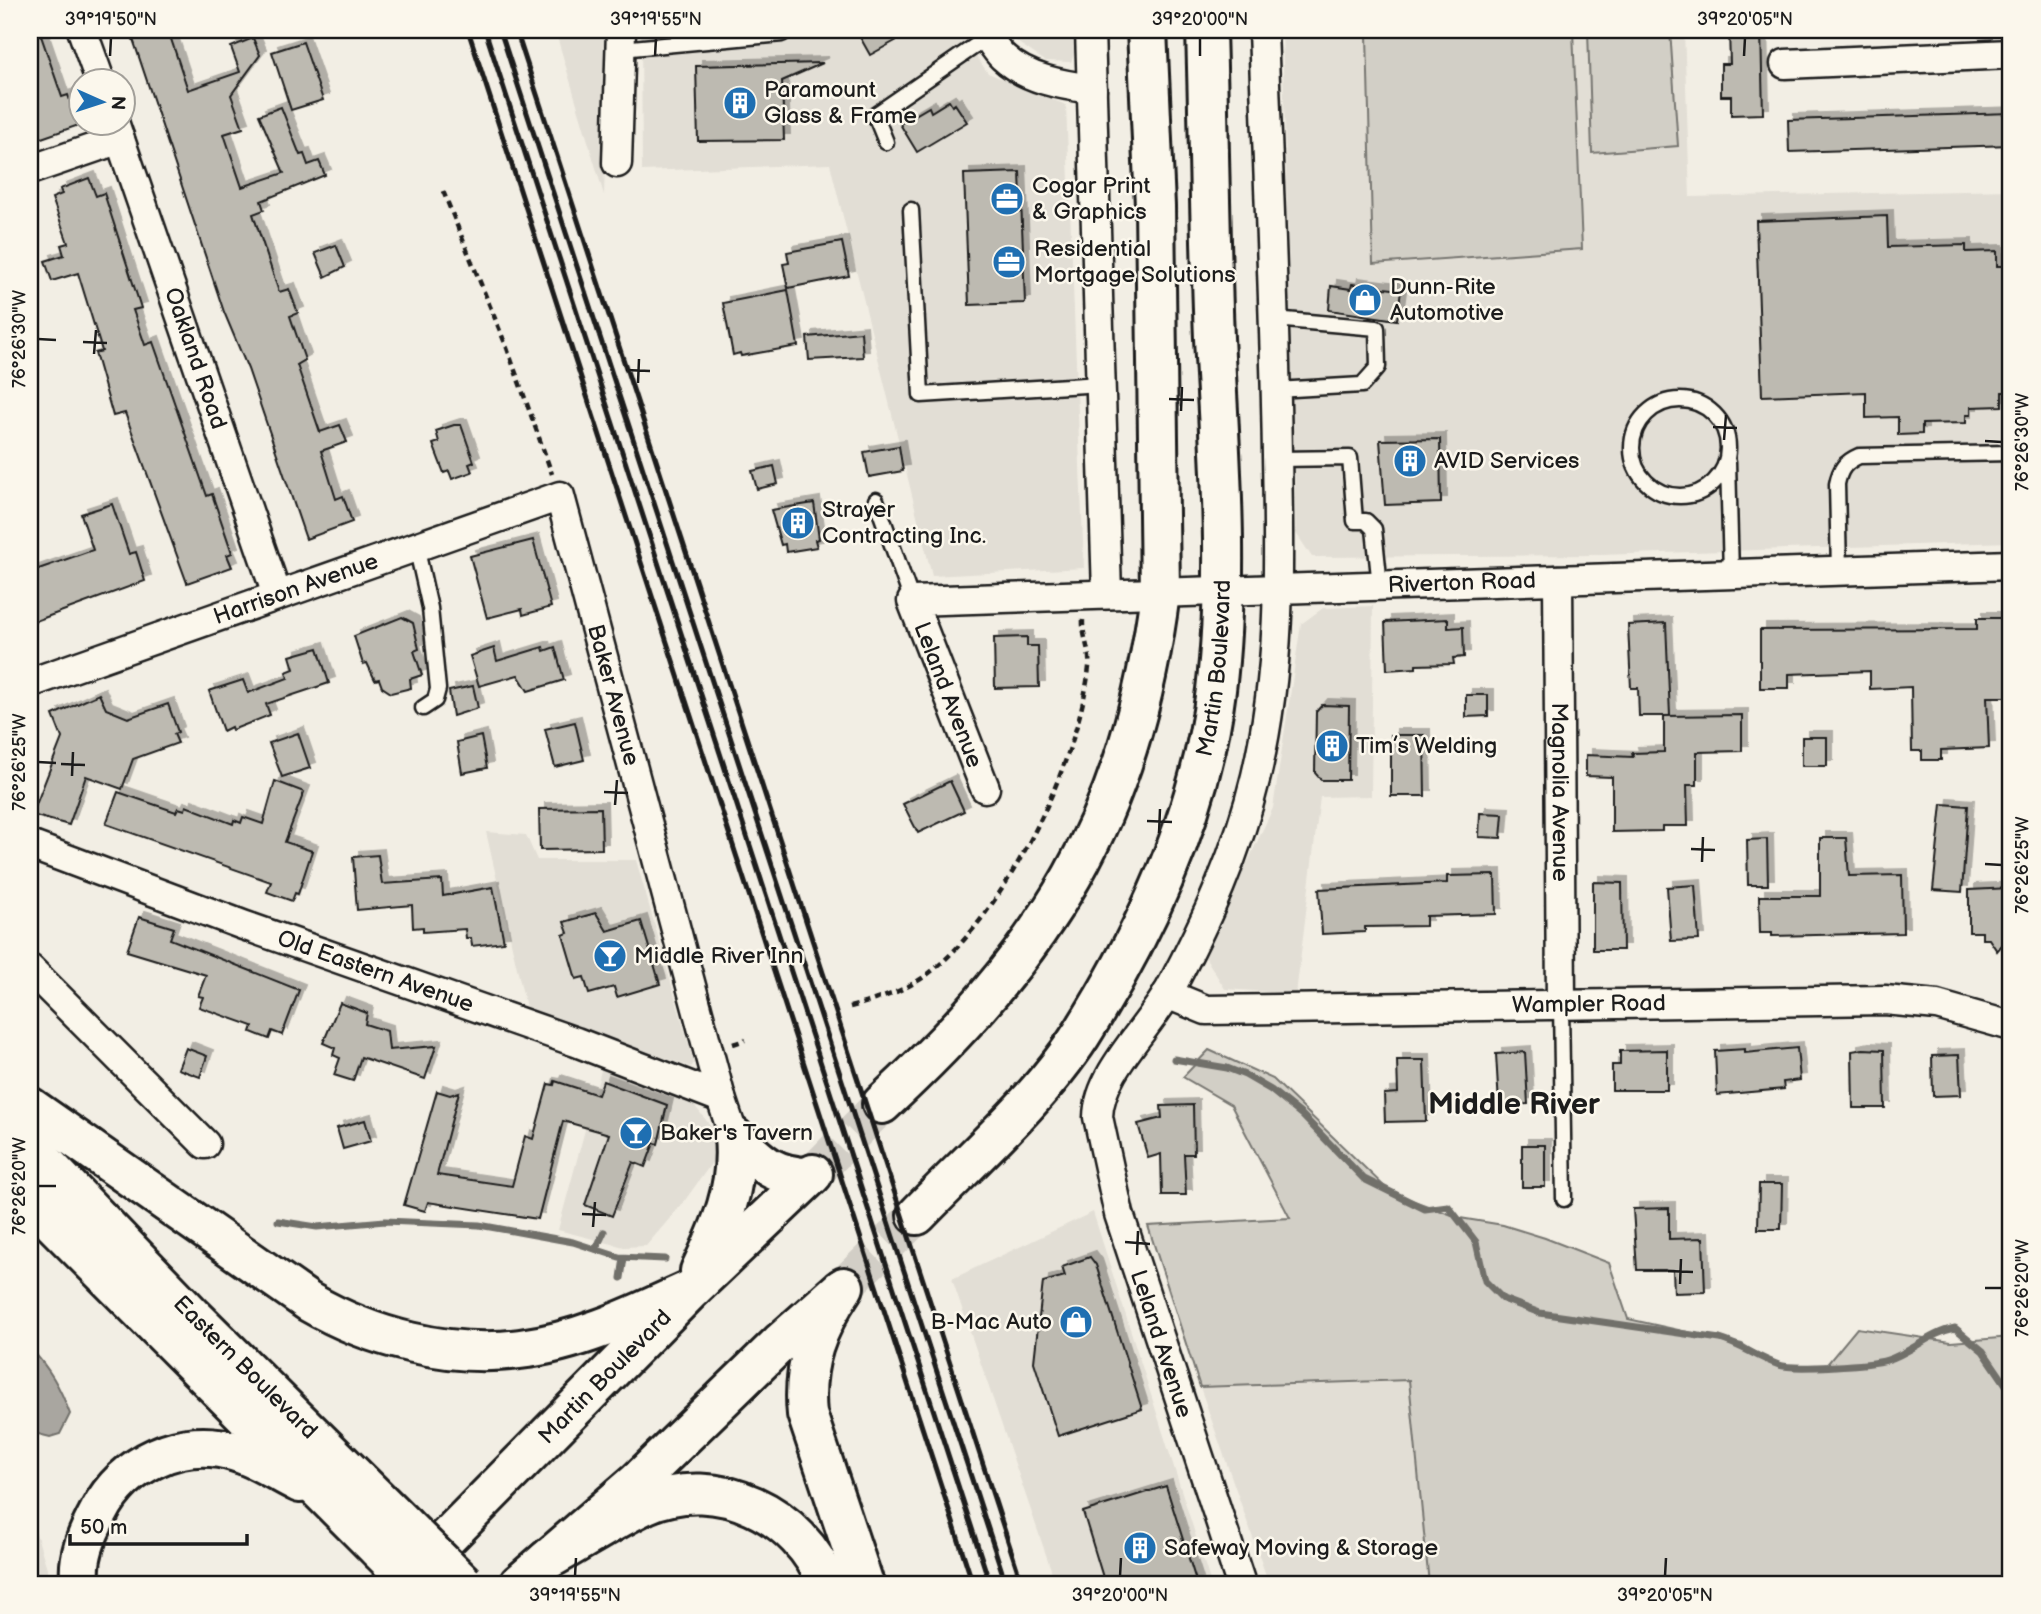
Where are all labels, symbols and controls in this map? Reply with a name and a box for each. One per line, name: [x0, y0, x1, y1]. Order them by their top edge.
text: 39°19'50"N: [65, 9, 157, 30]
text: 39°19'55"N: [610, 9, 702, 30]
text: 39°20'00"N: [1152, 9, 1248, 30]
text: 39°20'05"N: [1697, 9, 1793, 30]
north arrow: [66, 66, 136, 136]
place label: Paramount Glass & Frame: [764, 76, 917, 130]
building icon: Paramount Glass & Frame: [721, 84, 759, 122]
text: N: [106, 95, 129, 111]
place label: Cogar Print & Graphics: [1032, 172, 1150, 226]
office icon: Cogar Print & Graphics: [988, 180, 1026, 218]
place label: Residential Mortgage Solutions: [1034, 235, 1236, 289]
office icon: Residential Mortgage Solutions: [990, 243, 1028, 281]
place label: Dunn-Rite Automotive: [1390, 273, 1504, 327]
shop icon: Dunn-Rite Automotive: [1346, 281, 1384, 319]
street label: Oakland Road: [158, 284, 233, 433]
text: 76°26'30"W: [9, 289, 30, 388]
text: 76°26'30"W: [2012, 392, 2033, 491]
building icon: AVID Services: [1391, 442, 1429, 480]
place label: AVID Services: [1434, 447, 1580, 475]
place label: Strayer Contracting Inc.: [822, 496, 986, 550]
building icon: Strayer Contracting Inc.: [779, 504, 817, 542]
street label: Harrison Avenue: [210, 547, 382, 631]
street label: Riverton Road: [1387, 567, 1537, 599]
street label: Martin Boulevard: [1190, 579, 1237, 759]
street label: Leland Avenue: [907, 618, 989, 772]
street label: Baker Avenue: [581, 621, 645, 769]
street label: Magnolia Avenue: [1545, 702, 1574, 882]
text: 76°26'25"W: [9, 713, 30, 811]
building icon: Tim’s Welding: [1313, 727, 1351, 765]
place label: Tim’s Welding: [1356, 732, 1497, 760]
text: 76°26'25"W: [2012, 816, 2033, 914]
street label: Old Eastern Avenue: [274, 924, 477, 1019]
bar icon: Middle River Inn: [591, 937, 629, 975]
place label: Middle River Inn: [634, 942, 803, 970]
street label: Wampler Road: [1512, 989, 1666, 1019]
district label: Middle River: [1428, 1087, 1601, 1123]
bar icon: Baker's Tavern: [617, 1114, 655, 1152]
place label: Baker's Tavern: [660, 1119, 813, 1147]
text: 76°26'20"W: [9, 1137, 30, 1235]
text: 76°26'20"W: [2012, 1239, 2033, 1337]
street label: Leland Avenue: [1124, 1267, 1198, 1421]
street label: Eastern Boulevard: [167, 1290, 323, 1445]
shop icon: B-Mac Auto: [1057, 1303, 1095, 1341]
street label: Martin Boulevard: [533, 1304, 678, 1450]
place label: B-Mac Auto: [930, 1308, 1052, 1336]
scale bar: [70, 1502, 247, 1546]
text: 50 m: [80, 1515, 127, 1540]
building icon: Safeway Moving & Storage: [1121, 1529, 1159, 1567]
place label: Safeway Moving & Storage: [1164, 1534, 1438, 1562]
text: 39°19'55"N: [529, 1585, 621, 1606]
text: 39°20'00"N: [1072, 1585, 1168, 1606]
text: 39°20'05"N: [1617, 1585, 1713, 1606]

